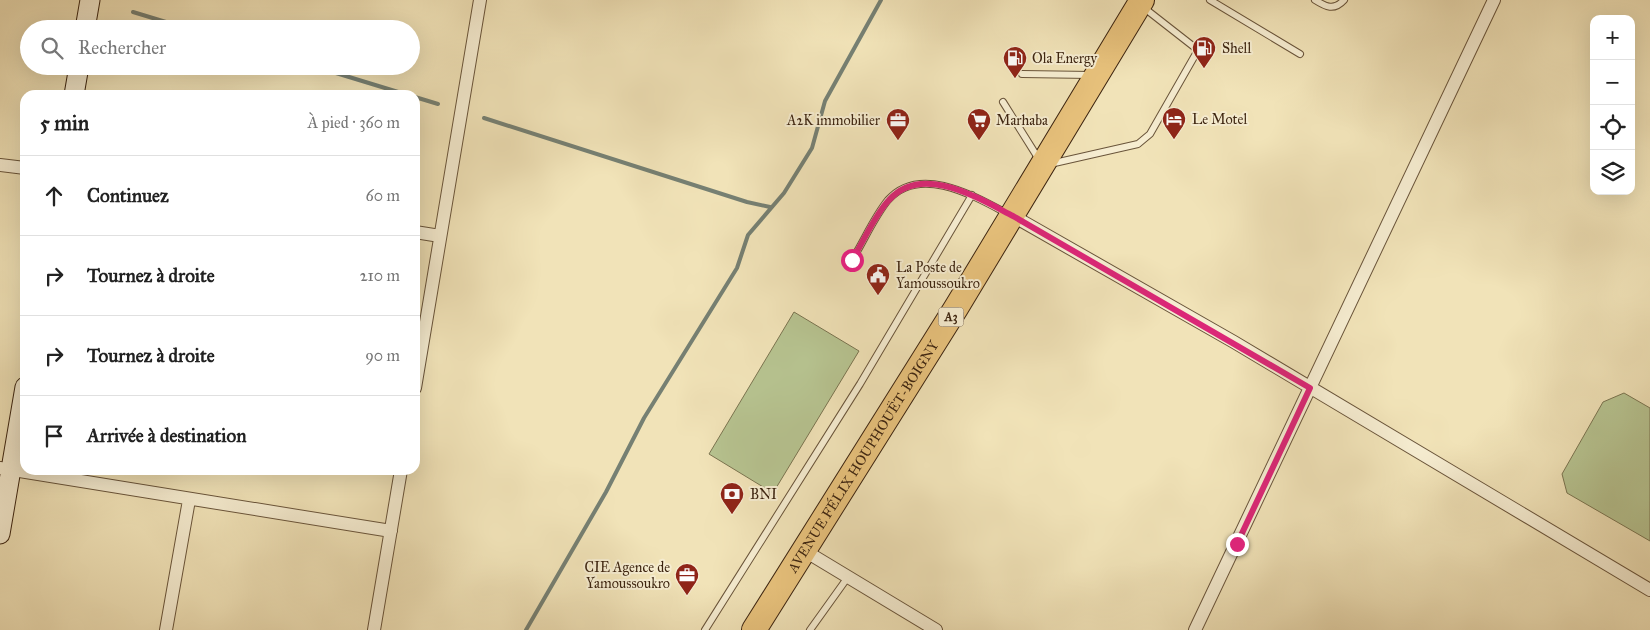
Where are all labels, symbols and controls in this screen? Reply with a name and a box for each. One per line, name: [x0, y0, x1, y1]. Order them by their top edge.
map controls: [1590, 15, 1635, 195]
button: +: [1590, 15, 1635, 60]
search box: [20, 20, 420, 75]
icon: search: [38, 34, 66, 62]
fuel station icon: Shell: [1191, 35, 1217, 69]
text: Rechercher: [78, 36, 166, 59]
place label: Shell: [1222, 40, 1251, 57]
fuel station icon: Ola Energy: [1002, 45, 1028, 79]
place label: Ola Energy: [1032, 50, 1098, 67]
button: −: [1590, 60, 1635, 105]
button: locate: [1590, 105, 1635, 150]
hotel icon: Le Motel: [1161, 106, 1187, 140]
office icon: A2K immobilier: [885, 107, 911, 141]
supermarket icon: Marhaba: [966, 107, 992, 141]
text: 5 min: [40, 110, 89, 136]
place label: Le Motel: [1192, 111, 1247, 128]
place label: A2K immobilier: [786, 112, 881, 129]
place label: Marhaba: [996, 112, 1048, 129]
text: À pied · 360 m: [308, 113, 400, 132]
button: layers: [1590, 150, 1635, 195]
icon: ahead: [40, 182, 68, 210]
text: Continuez: [87, 184, 169, 207]
text: 60 m: [366, 186, 400, 205]
route start: [841, 249, 864, 272]
place label: La Poste de Yamoussoukro: [896, 259, 980, 292]
icon: right: [40, 262, 68, 290]
public building icon: La Poste de Yamoussoukro: [865, 262, 891, 296]
text: Tournez à droite: [87, 264, 215, 287]
text: 210 m: [360, 266, 400, 285]
road number: A3: [938, 308, 964, 326]
street label: AVENUE FÉLIX HOUPHOUËT-BOIGNY: [783, 336, 943, 576]
icon: right: [40, 342, 68, 370]
text: Tournez à droite: [87, 344, 215, 367]
text: 90 m: [365, 346, 400, 365]
icon: arrive: [40, 422, 68, 450]
text: Arrivée à destination: [87, 424, 246, 447]
bank icon: BNI: [719, 481, 745, 515]
place label: BNI: [750, 486, 777, 503]
route end: [1226, 533, 1249, 556]
place label: CIE Agence de Yamoussoukro: [584, 559, 670, 592]
office icon: CIE Agence de Yamoussoukro: [674, 562, 700, 596]

